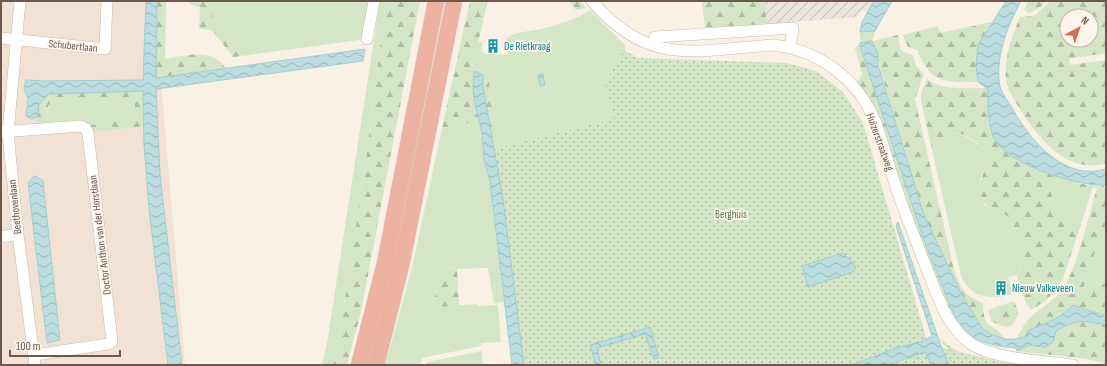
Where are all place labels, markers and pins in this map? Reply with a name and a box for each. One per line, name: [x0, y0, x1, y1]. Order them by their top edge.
building icon: De Rietkraag: [485, 38, 501, 54]
place label: De Rietkraag: [504, 40, 551, 53]
building icon: Nieuw Valkeveen: [993, 280, 1009, 296]
place label: Nieuw Valkeveen: [1012, 282, 1074, 295]

